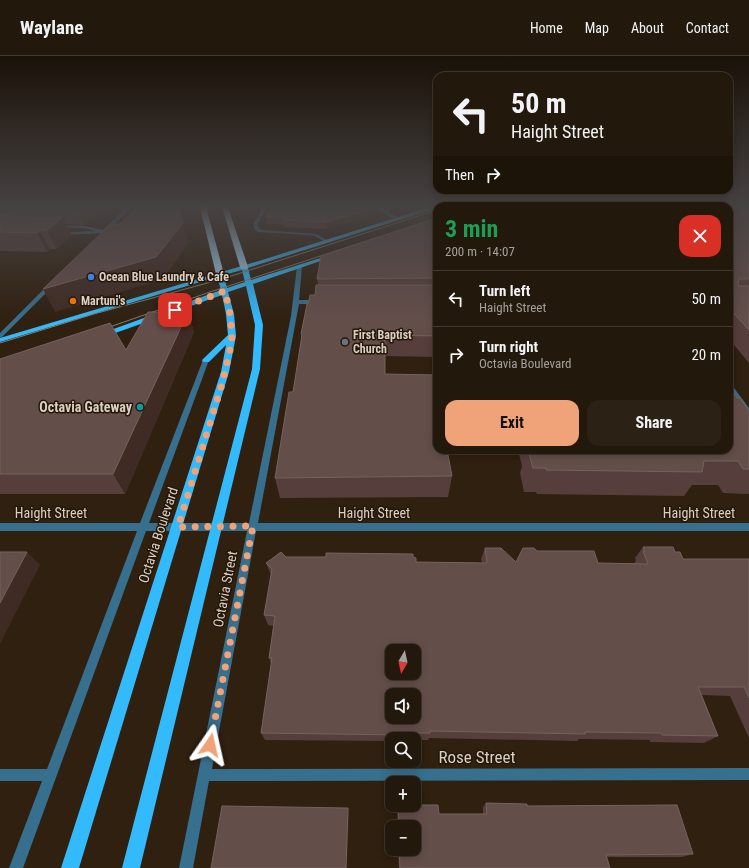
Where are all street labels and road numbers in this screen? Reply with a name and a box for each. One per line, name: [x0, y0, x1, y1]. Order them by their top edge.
street label: Octavia Boulevard: [135, 485, 181, 585]
street label: Haight Street: [15, 505, 87, 521]
street label: Haight Street: [338, 505, 410, 521]
street label: Haight Street: [663, 505, 735, 521]
street label: Octavia Street: [210, 549, 240, 629]
street label: Rose Street: [438, 747, 516, 767]

